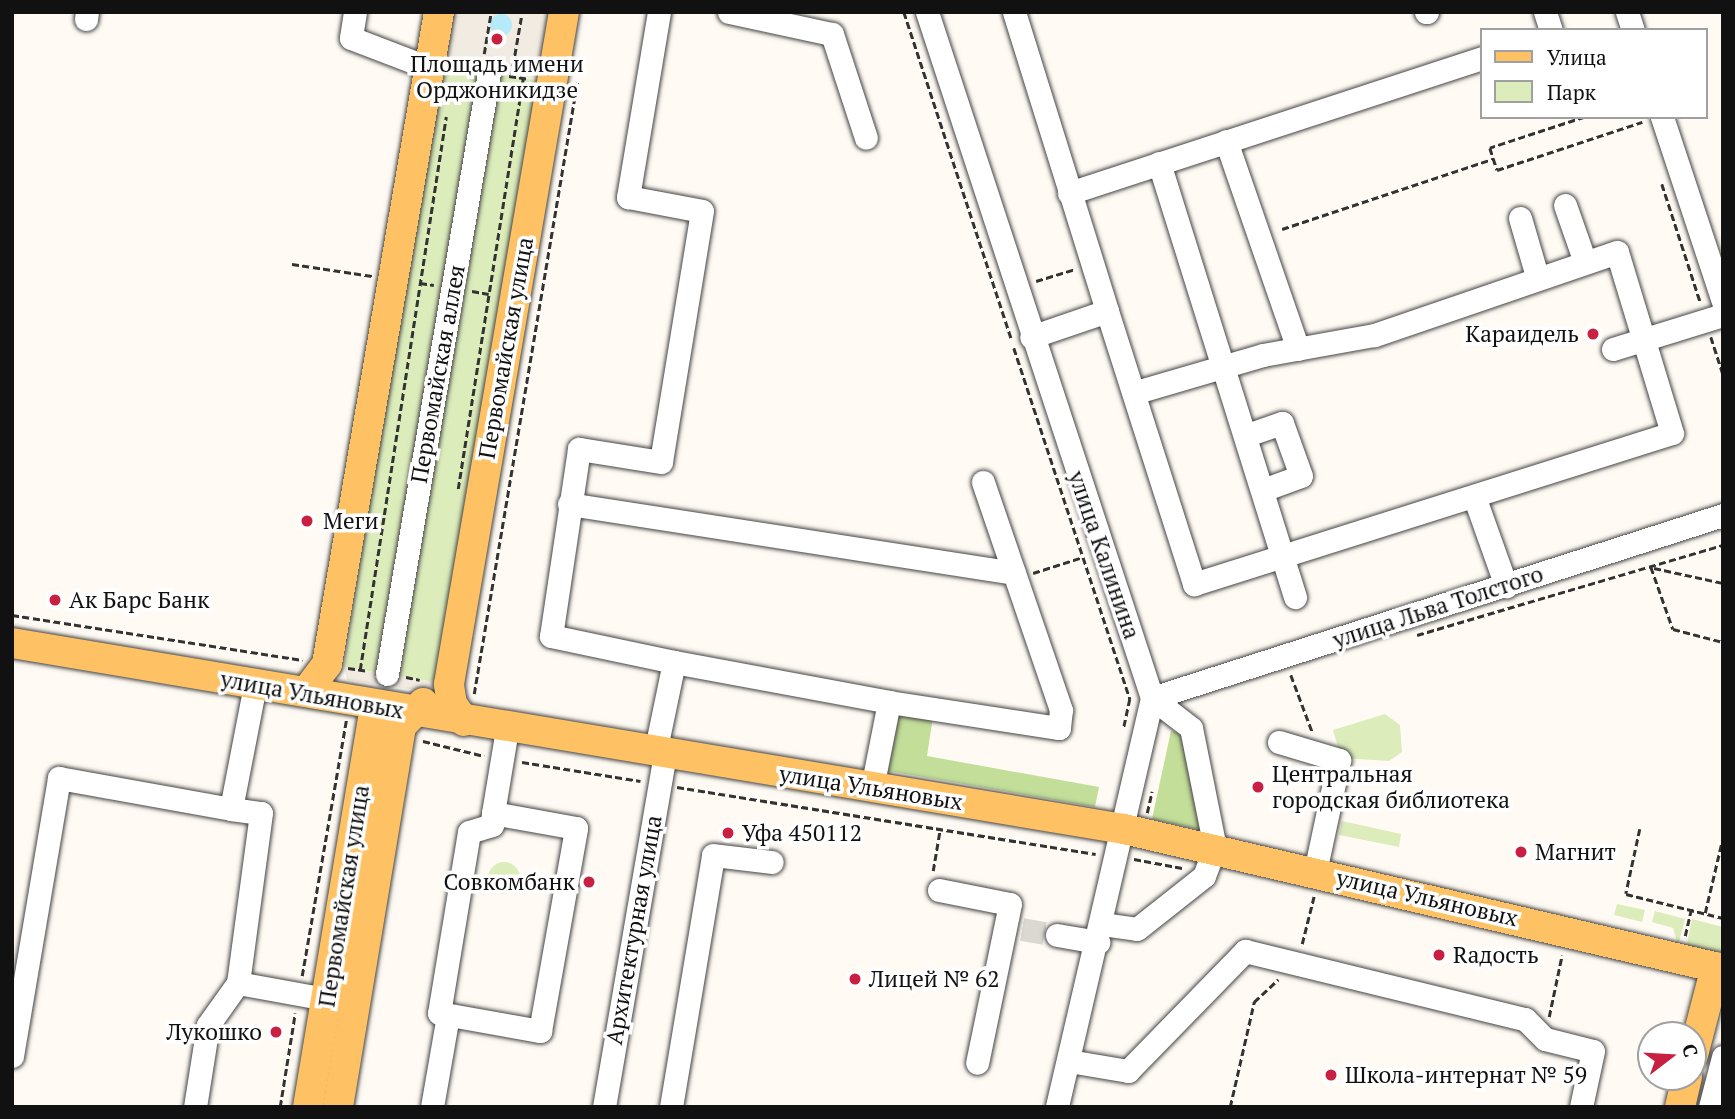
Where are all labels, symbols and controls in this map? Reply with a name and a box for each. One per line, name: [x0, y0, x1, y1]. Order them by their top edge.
legend: [1480, 28, 1707, 119]
marker: Площадь имени Орджоникидзе: [489, 31, 505, 47]
text: Улица: [1547, 43, 1607, 71]
place label: Площадь имени Орджоникидзе: [410, 50, 584, 104]
text: Парк: [1547, 78, 1596, 106]
street label: Первомайская улица: [473, 235, 539, 461]
street label: Первомайская аллея: [405, 263, 471, 485]
place label: Караидель: [1465, 320, 1579, 348]
marker: Караидель: [1585, 326, 1601, 342]
street label: улица Калинина: [1062, 467, 1146, 643]
place label: Меги: [323, 507, 378, 535]
marker: Меги: [297, 511, 317, 531]
street label: улица Льва Толстого: [1329, 560, 1547, 654]
place label: Ак Барс Банк: [69, 586, 209, 614]
marker: Ак Барс Банк: [47, 592, 63, 608]
street label: улица Ульяновых: [218, 665, 406, 725]
street label: улица Ульяновых: [777, 760, 965, 816]
place label: Центральная городская библиотека: [1272, 760, 1510, 814]
marker: Центральная городская библиотека: [1250, 779, 1266, 795]
street label: Первомайская улица: [313, 783, 375, 1009]
street label: Архитектурная улица: [600, 813, 668, 1047]
place label: Уфа 450112: [742, 819, 862, 847]
marker: Уфа 450112: [720, 825, 736, 841]
place label: Магнит: [1535, 838, 1616, 866]
marker: Магнит: [1513, 844, 1529, 860]
street label: улица Ульяновых: [1333, 864, 1521, 932]
place label: Совкомбанк: [444, 868, 575, 896]
marker: Совкомбанк: [581, 874, 597, 890]
place label: Rадость: [1453, 941, 1539, 969]
marker: Rадость: [1431, 947, 1447, 963]
place label: Лицей № 62: [869, 965, 1000, 993]
marker: Лицей № 62: [847, 971, 863, 987]
place label: Лукошко: [166, 1018, 262, 1046]
north arrow: [1637, 1021, 1707, 1091]
marker: Лукошко: [268, 1024, 284, 1040]
text: С: [1677, 1041, 1704, 1060]
place label: Школа-интернат № 59: [1345, 1061, 1587, 1089]
marker: Школа-интернат № 59: [1323, 1067, 1339, 1083]

